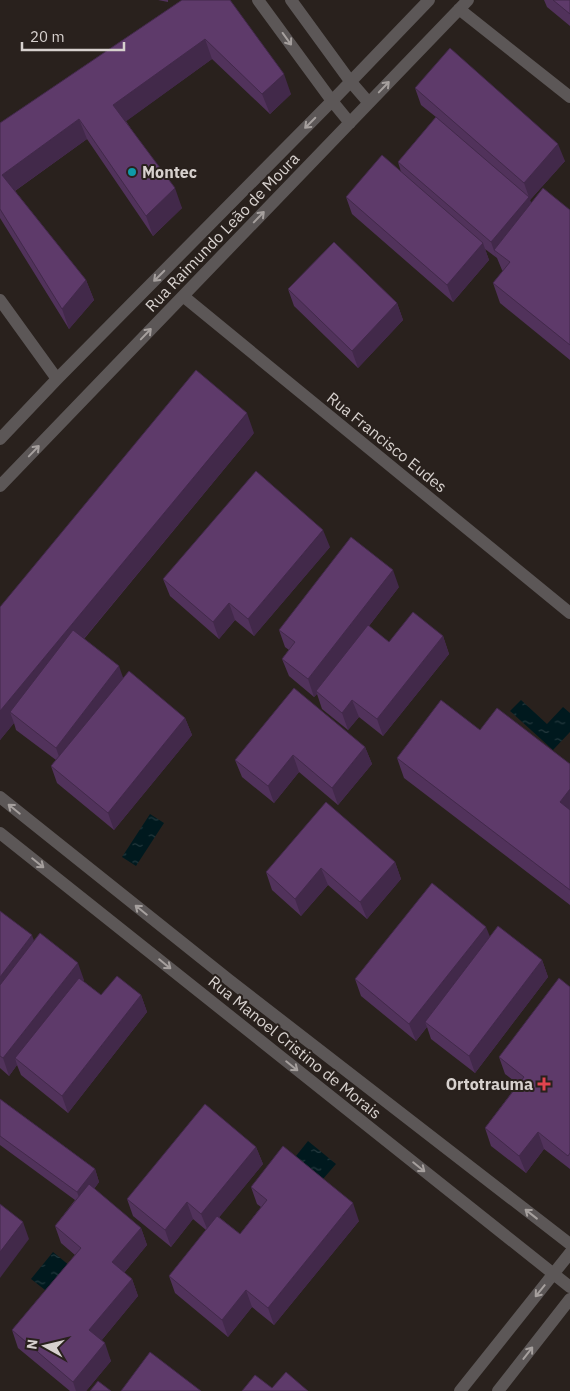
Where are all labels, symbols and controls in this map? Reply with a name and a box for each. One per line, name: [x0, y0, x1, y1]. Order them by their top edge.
scale bar: [22, 20, 125, 52]
text: 20 m: [30, 27, 65, 46]
one-way arrow: [282, 32, 292, 46]
one-way arrow: [378, 81, 390, 94]
one-way arrow: [304, 117, 316, 130]
street label: Rua Raimundo Leão de Moura: [141, 148, 304, 316]
place label: Montec: [142, 162, 197, 182]
marker: Montec: [126, 166, 138, 178]
one-way arrow: [253, 211, 265, 223]
one-way arrow: [153, 270, 165, 282]
one-way arrow: [140, 328, 152, 340]
street label: Rua Francisco Eudes: [323, 387, 451, 497]
one-way arrow: [28, 445, 40, 458]
one-way arrow: [8, 803, 21, 814]
one-way arrow: [31, 858, 44, 869]
one-way arrow: [135, 904, 148, 915]
one-way arrow: [158, 959, 171, 970]
street label: Rua Manoel Cristino de Morais: [204, 971, 386, 1123]
one-way arrow: [285, 1060, 298, 1071]
place label: Ortotrauma: [446, 1074, 533, 1094]
marker: Ortotrauma: [537, 1077, 551, 1091]
one-way arrow: [413, 1161, 426, 1172]
one-way arrow: [525, 1209, 538, 1220]
one-way arrow: [534, 1284, 545, 1297]
north arrow: [20, 1321, 70, 1371]
text: N: [23, 1338, 42, 1350]
one-way arrow: [523, 1346, 533, 1360]

